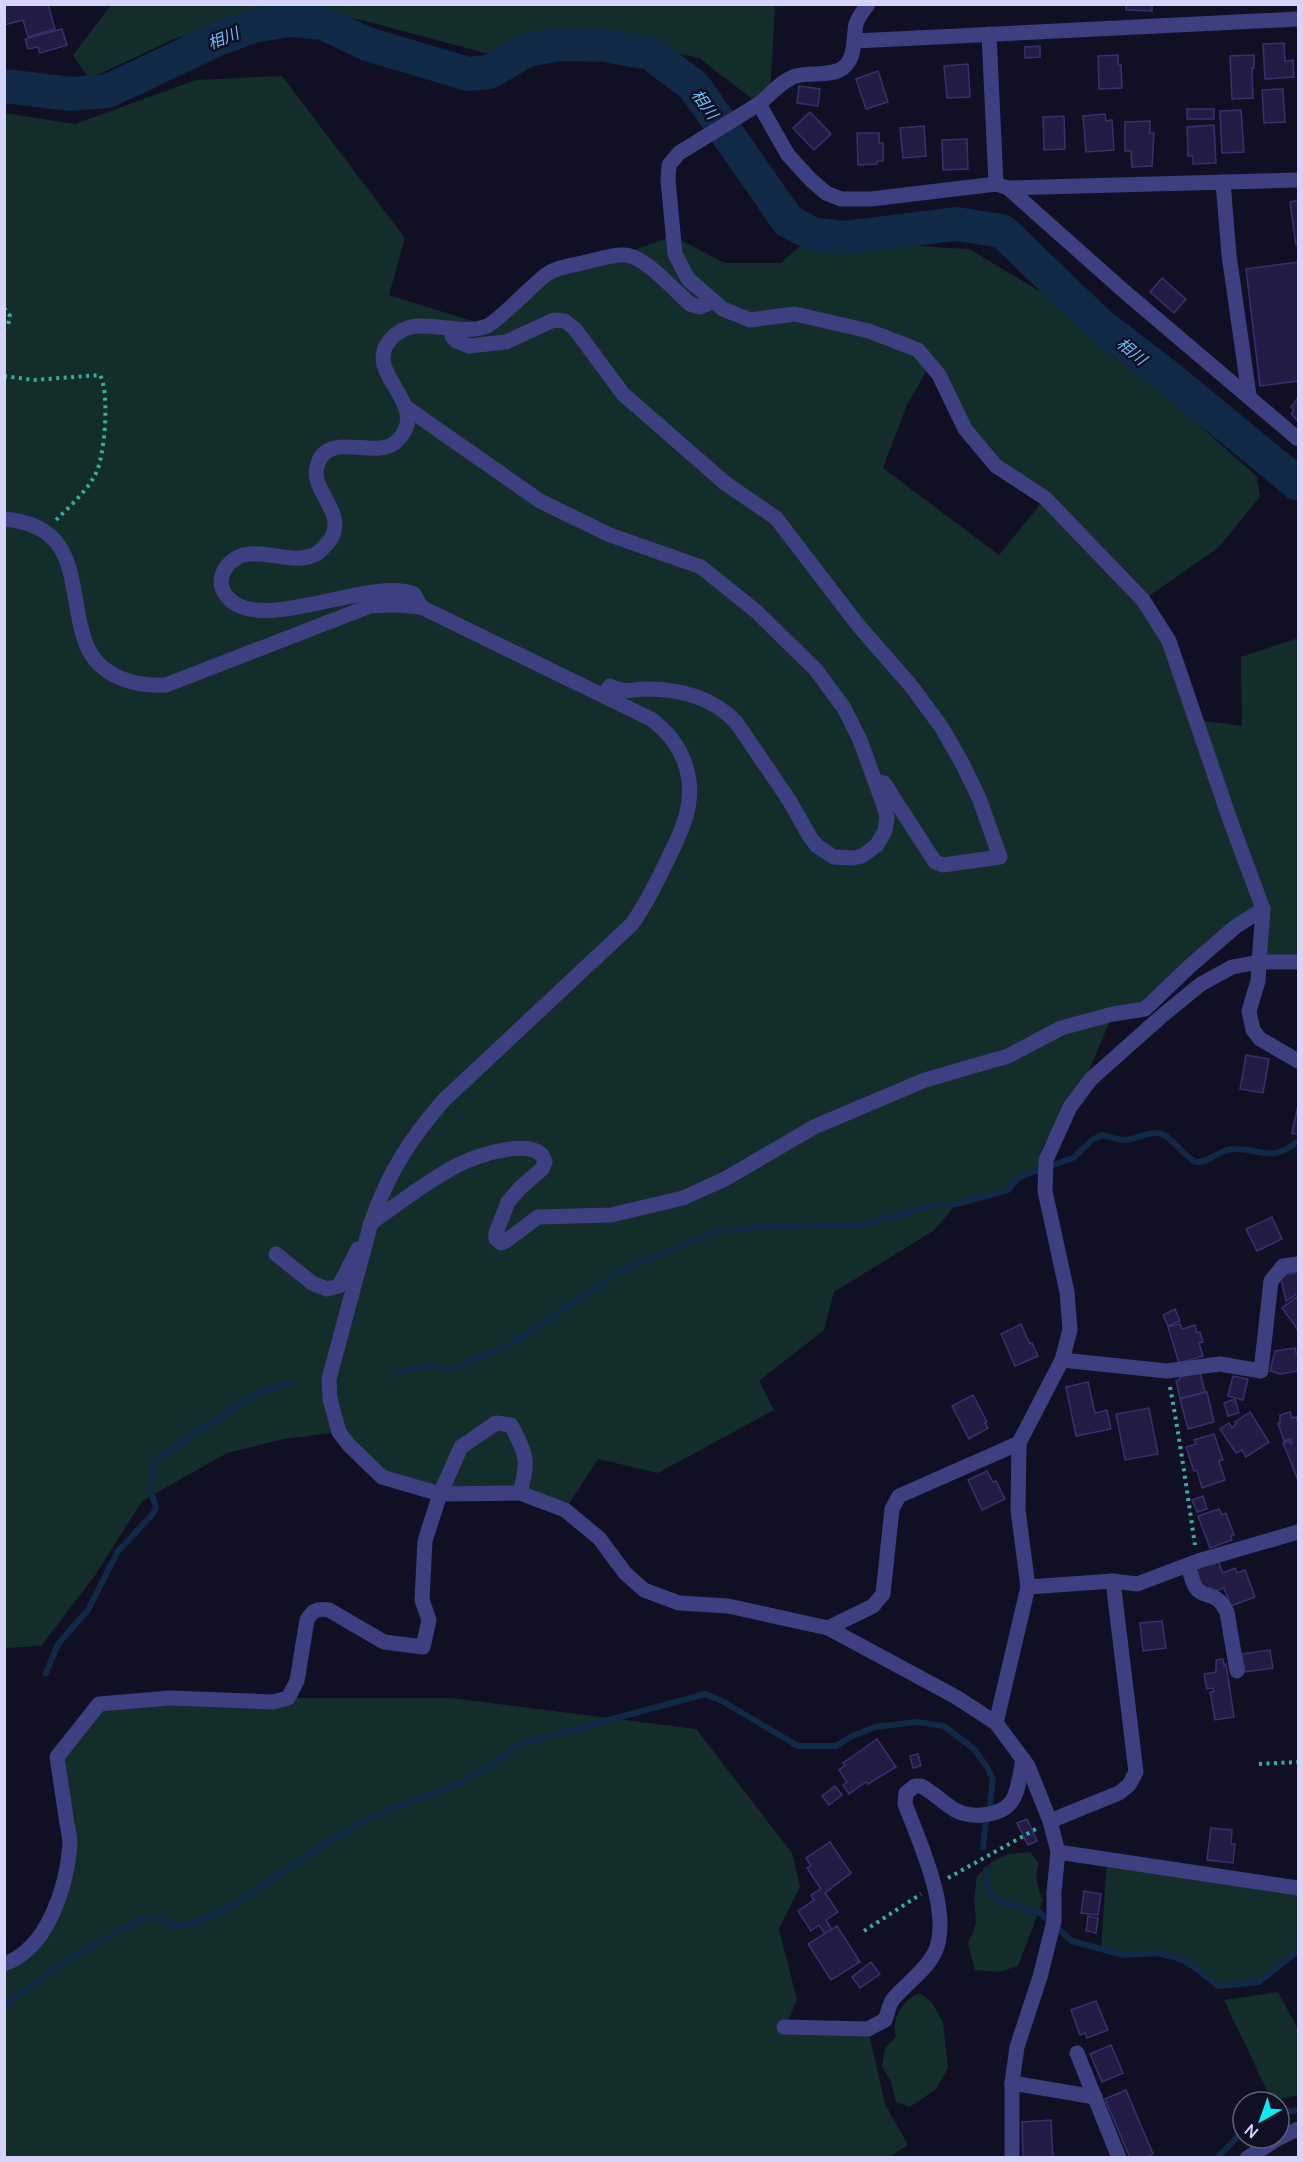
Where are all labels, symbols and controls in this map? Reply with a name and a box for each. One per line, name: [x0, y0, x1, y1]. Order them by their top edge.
water label: 相川: [204, 21, 244, 54]
water label: 相川: [687, 85, 724, 125]
water label: 相川: [1113, 332, 1153, 371]
north arrow: [1231, 2090, 1291, 2150]
text: N: [1240, 2119, 1263, 2144]

